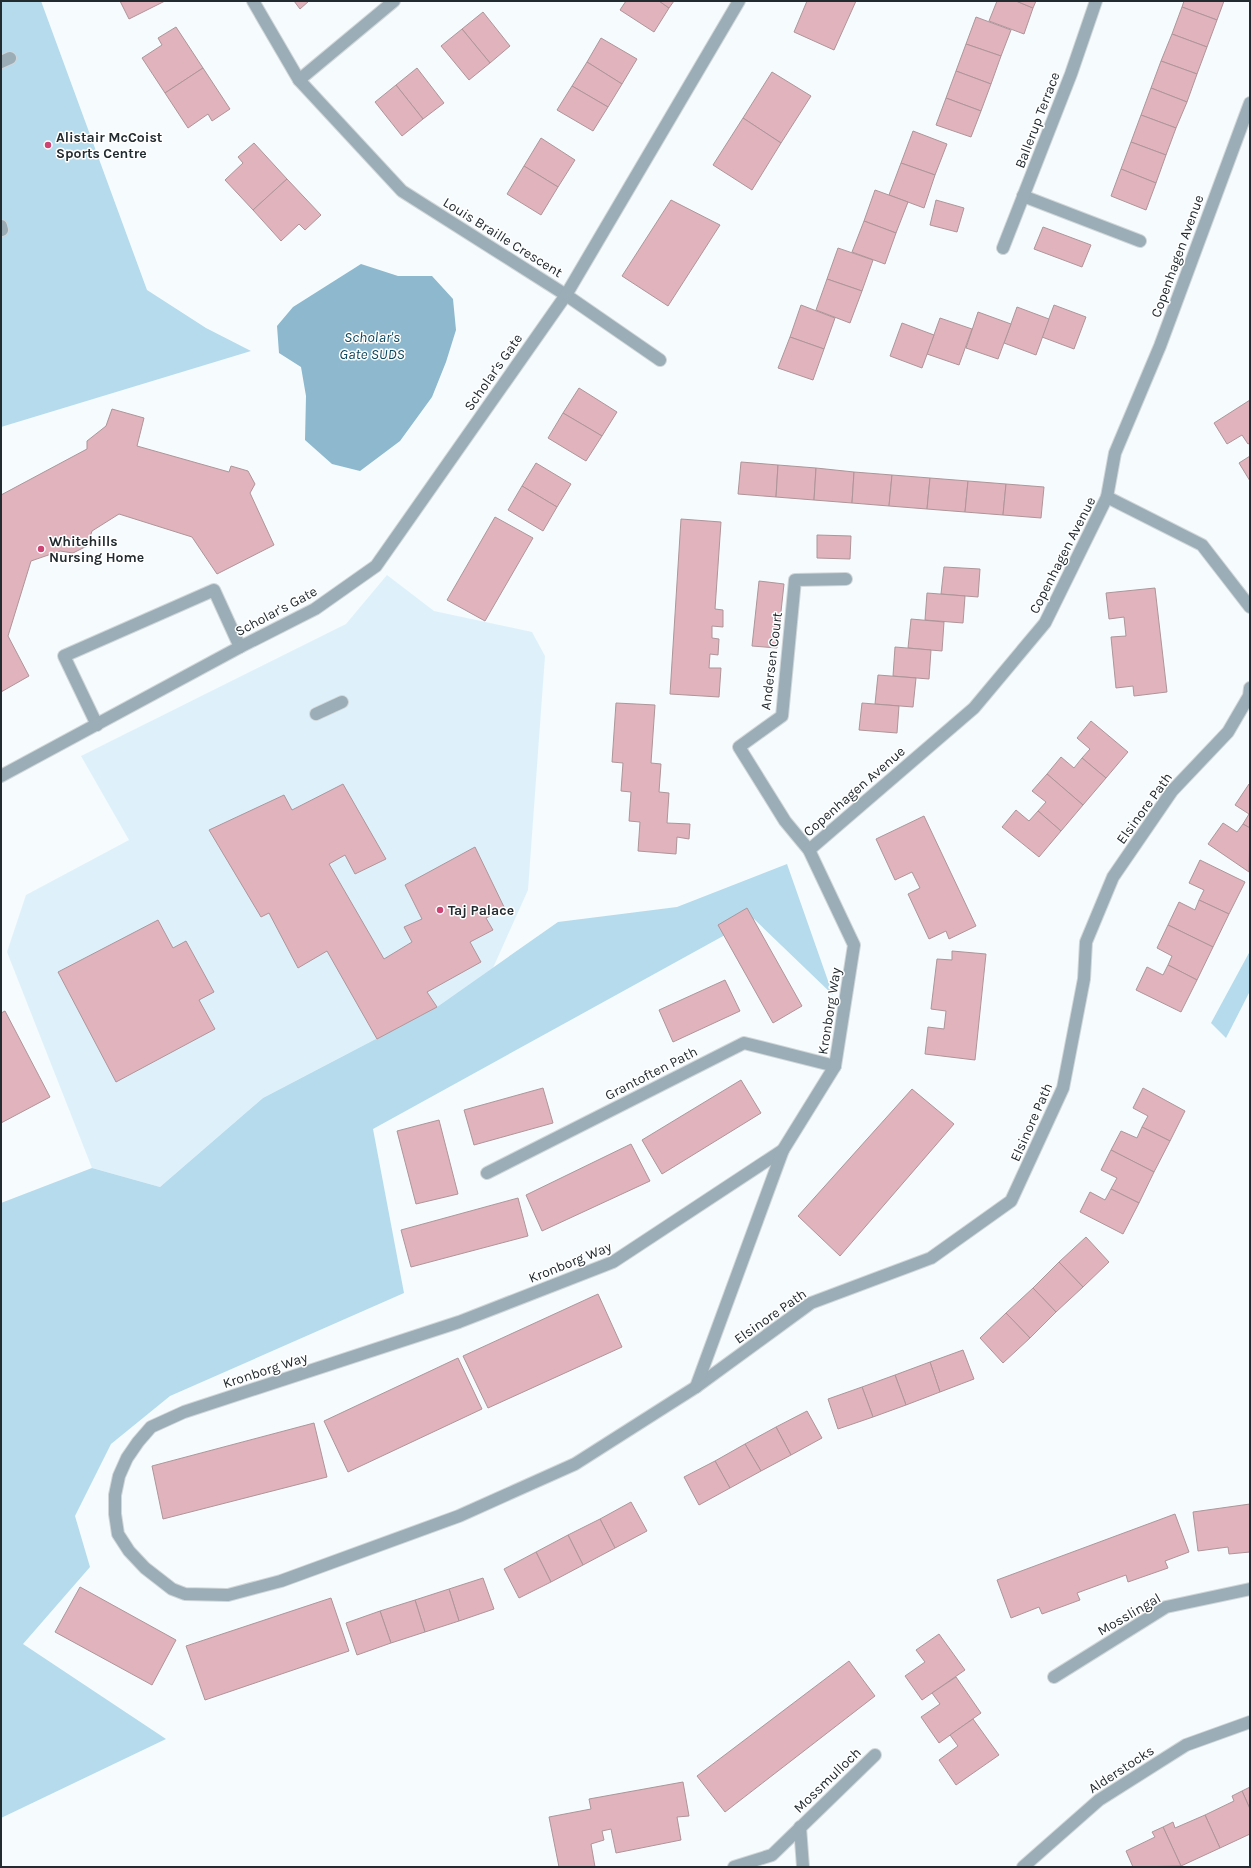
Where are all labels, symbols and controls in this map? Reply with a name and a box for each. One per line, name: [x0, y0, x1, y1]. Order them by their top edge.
street label: Ballerup Terrace: [1011, 70, 1064, 171]
place label: Alistair McCoist Sports Centre: [56, 129, 163, 162]
marker: Alistair McCoist Sports Centre: [43, 140, 53, 150]
street label: Copenhagen Avenue: [1147, 193, 1208, 320]
street label: Louis Braille Crescent: [440, 194, 566, 281]
water label: Scholar's Gate SUDS: [339, 328, 405, 363]
street label: Scholar's Gate: [461, 330, 526, 414]
street label: Copenhagen Avenue: [1026, 494, 1099, 617]
place label: Whitehills Nursing Home: [49, 533, 144, 566]
marker: Whitehills Nursing Home: [36, 544, 46, 554]
street label: Scholar's Gate: [232, 583, 320, 640]
street label: Andersen Court: [757, 611, 786, 711]
street label: Copenhagen Avenue: [800, 743, 909, 840]
street label: Elsinore Path: [1113, 769, 1176, 847]
place label: Taj Palace: [448, 902, 514, 919]
marker: Taj Palace: [435, 905, 445, 915]
street label: Kronborg Way: [814, 966, 845, 1056]
street label: Grantoften Path: [602, 1043, 700, 1104]
street label: Elsinore Path: [1007, 1080, 1056, 1164]
street label: Kronborg Way: [526, 1238, 615, 1287]
street label: Elsinore Path: [731, 1285, 810, 1348]
street label: Kronborg Way: [221, 1349, 310, 1392]
street label: Mosslingal: [1095, 1589, 1164, 1639]
street label: Alderstocks: [1085, 1742, 1157, 1797]
street label: Mossmulloch: [790, 1744, 865, 1817]

